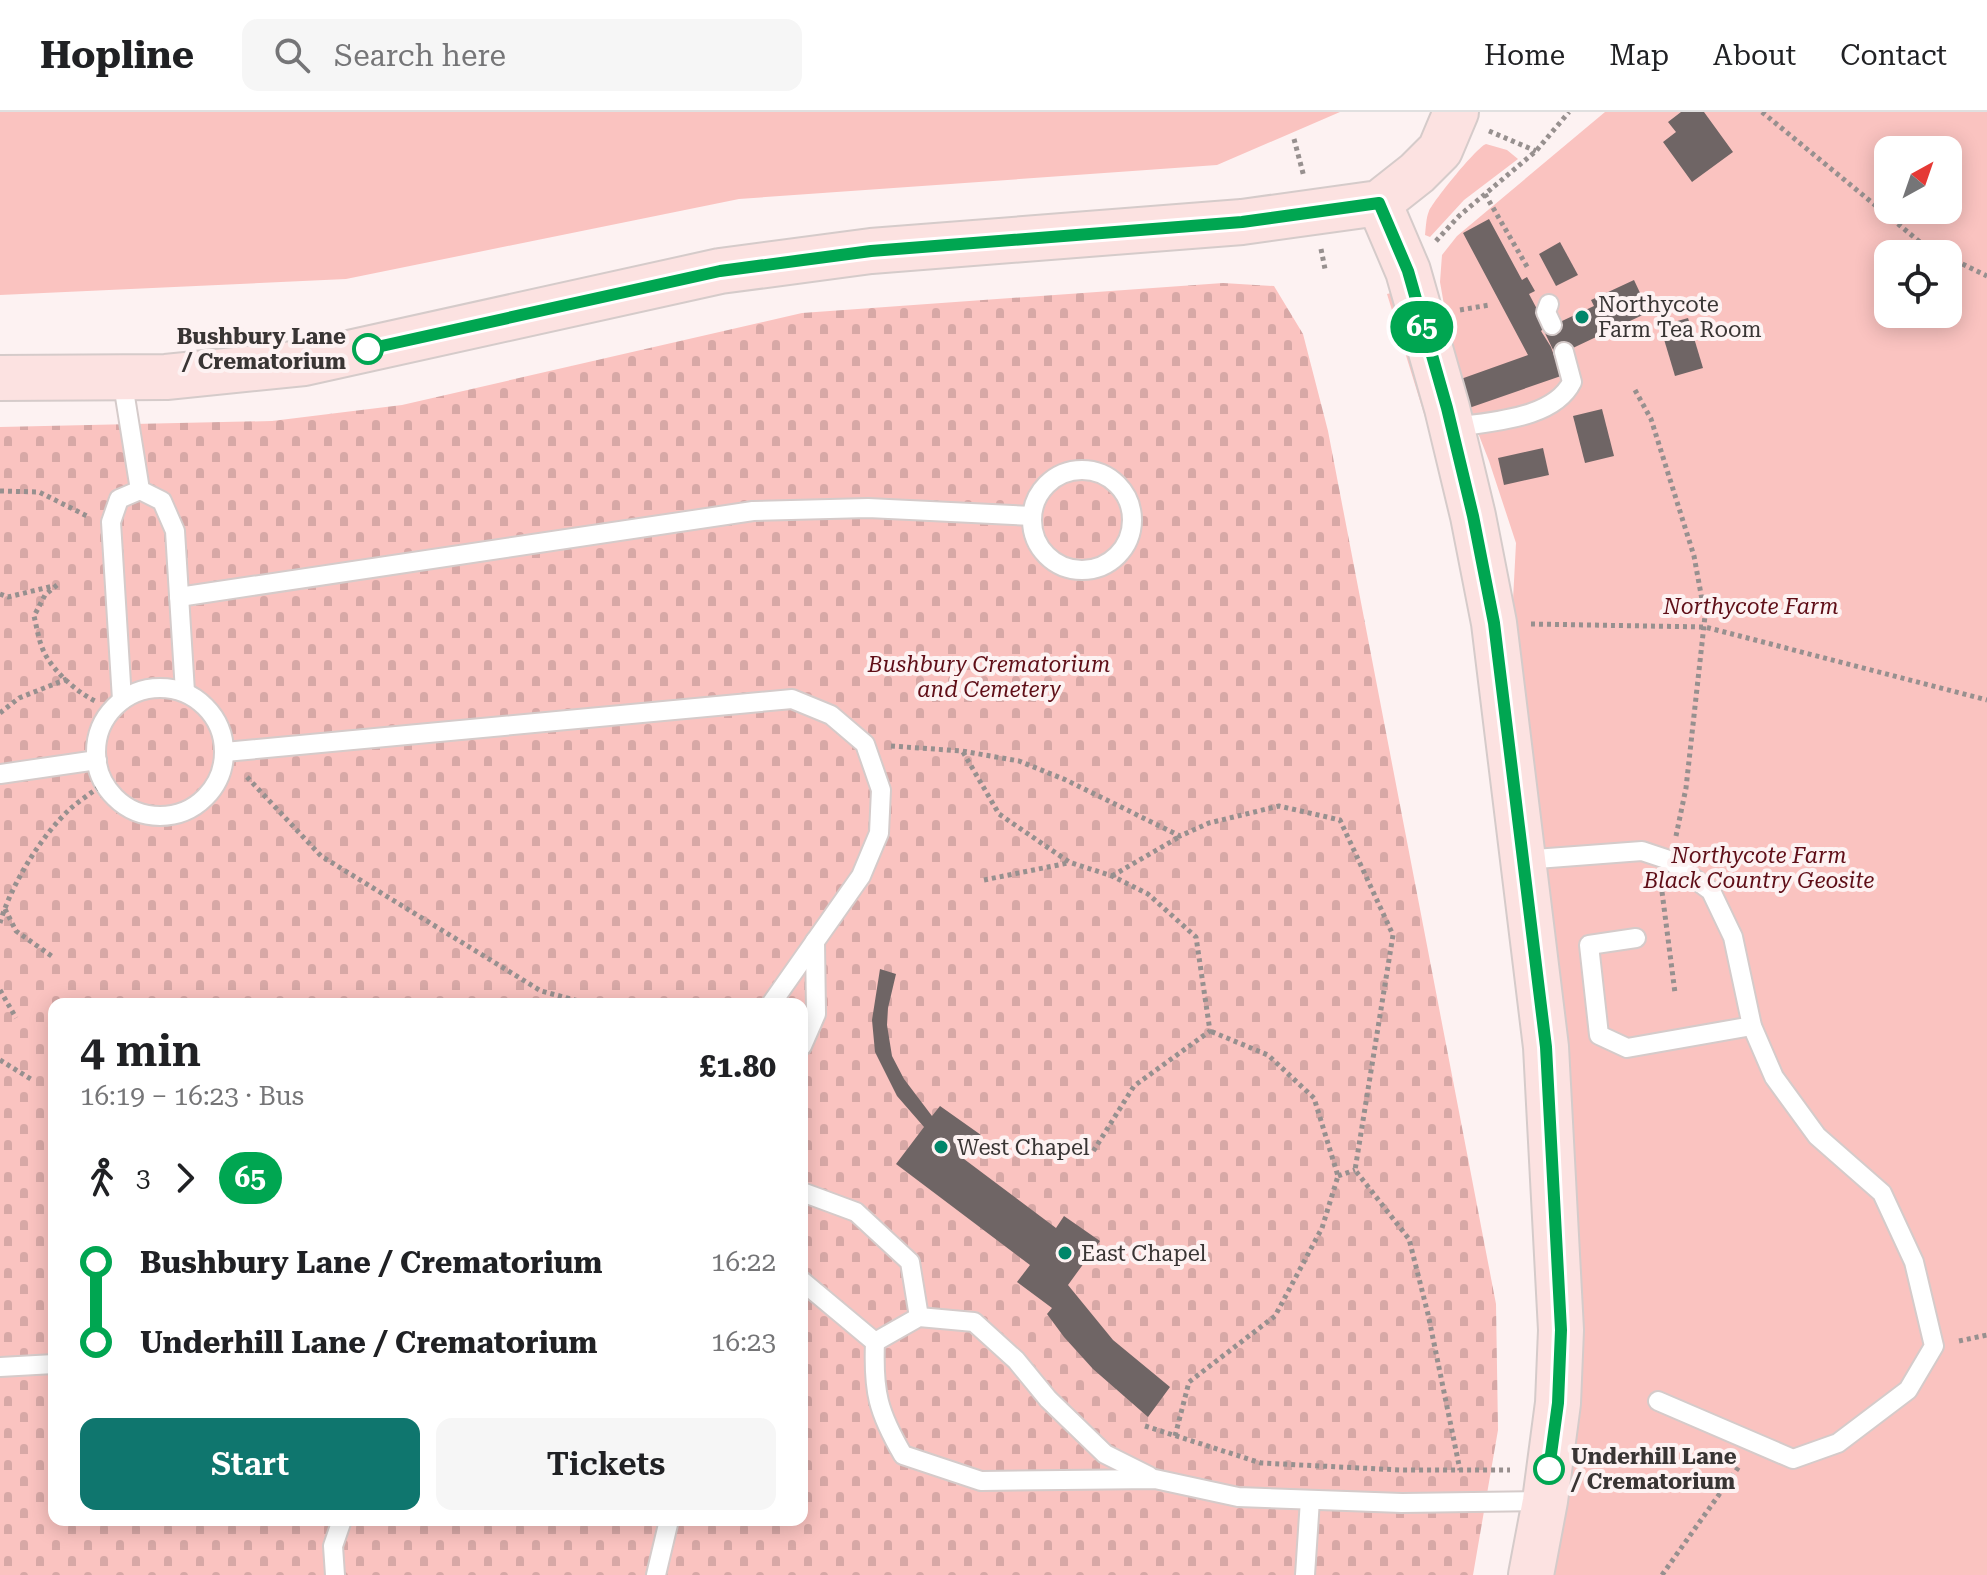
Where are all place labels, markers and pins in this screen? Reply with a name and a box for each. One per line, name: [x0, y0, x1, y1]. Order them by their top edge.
place label: Northycote Farm Tea Room: [1598, 292, 1761, 342]
marker: Northycote Farm Tea Room: [1573, 308, 1591, 326]
place label: Bushbury Lane / Crematorium: [177, 324, 346, 374]
marker: Bushbury Lane / Crematorium: [353, 334, 383, 364]
place label: West Chapel: [957, 1135, 1090, 1160]
marker: West Chapel: [932, 1138, 950, 1156]
place label: East Chapel: [1081, 1241, 1207, 1266]
marker: East Chapel: [1056, 1244, 1074, 1262]
place label: Underhill Lane / Crematorium: [1570, 1444, 1737, 1494]
marker: Underhill Lane / Crematorium: [1534, 1454, 1564, 1484]

